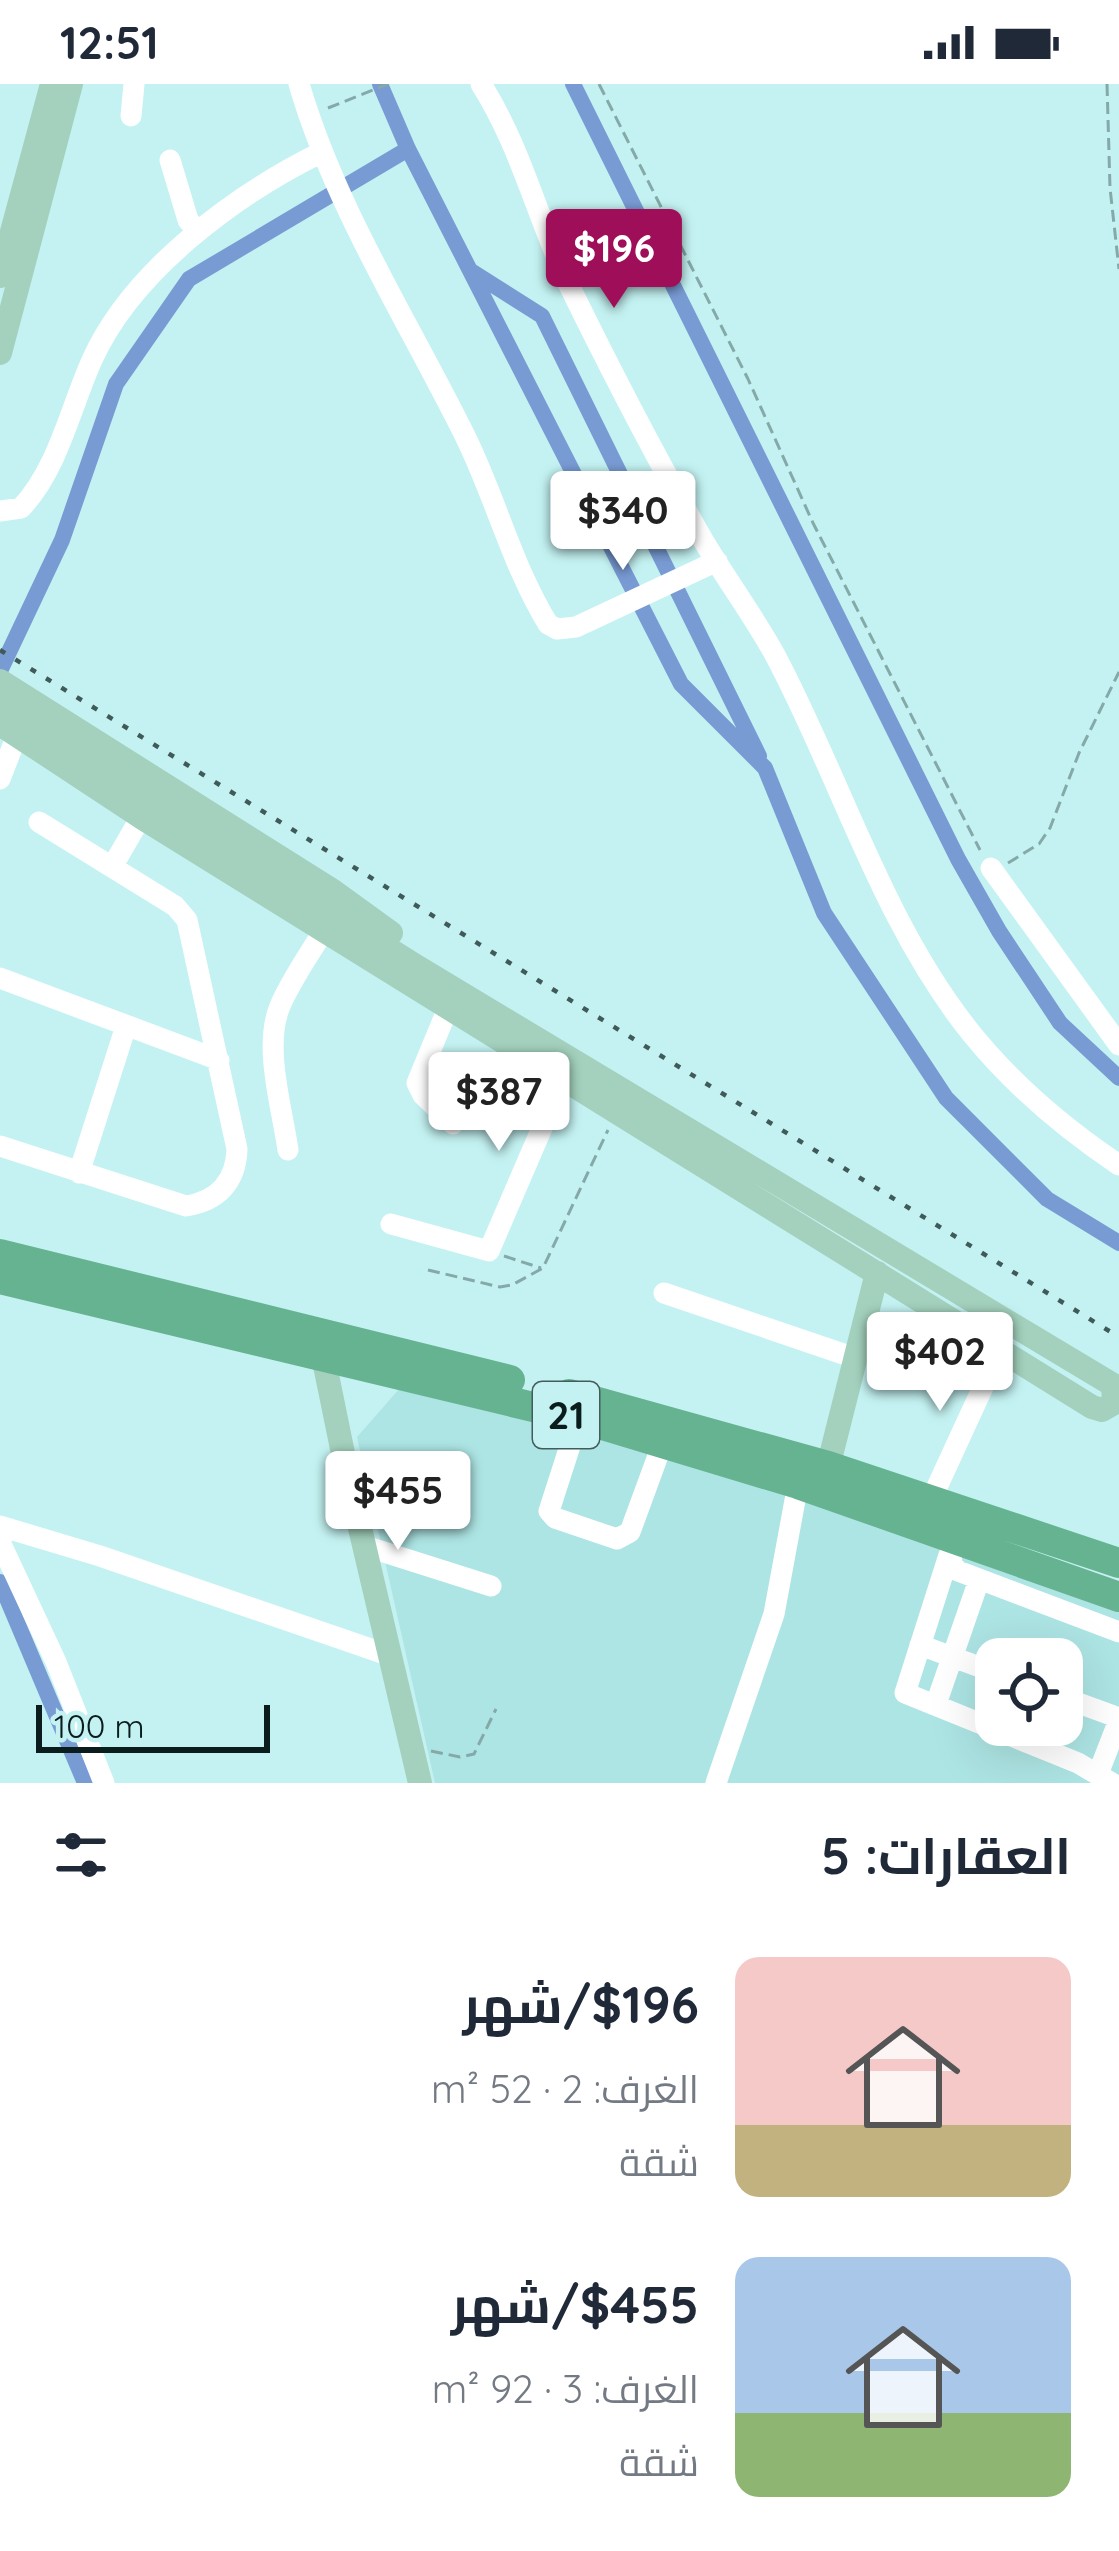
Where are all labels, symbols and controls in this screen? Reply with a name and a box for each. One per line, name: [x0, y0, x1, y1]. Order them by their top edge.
text: 12:51: [60, 14, 159, 70]
pin: $196: [543, 209, 685, 311]
text: $196: [573, 223, 655, 272]
pin: $340: [552, 471, 694, 573]
text: $340: [577, 485, 669, 534]
pin: $387: [428, 1052, 570, 1154]
text: $387: [455, 1066, 543, 1115]
pin: $402: [869, 1312, 1011, 1414]
text: $402: [894, 1326, 986, 1375]
road number: 21: [533, 1382, 599, 1448]
pin: $455: [327, 1451, 469, 1553]
text: $455: [352, 1465, 444, 1514]
map controls: [975, 1638, 1083, 1746]
button: locate: [975, 1638, 1083, 1746]
scale bar: [36, 1699, 270, 1752]
text: 100 m: [54, 1705, 145, 1746]
icon: filters: [48, 1822, 114, 1888]
text: العقارات: 5: [821, 1823, 1071, 1887]
text: $196/شهر: [463, 1972, 699, 2036]
icon: home: [831, 2005, 975, 2149]
text: الغرف: 2 · 52 m²: [431, 2064, 699, 2113]
text: شقة: [619, 2137, 699, 2186]
text: $455/شهر: [451, 2272, 699, 2336]
icon: home: [831, 2305, 975, 2449]
text: الغرف: 3 · 92 m²: [432, 2364, 699, 2413]
text: شقة: [619, 2437, 699, 2486]

